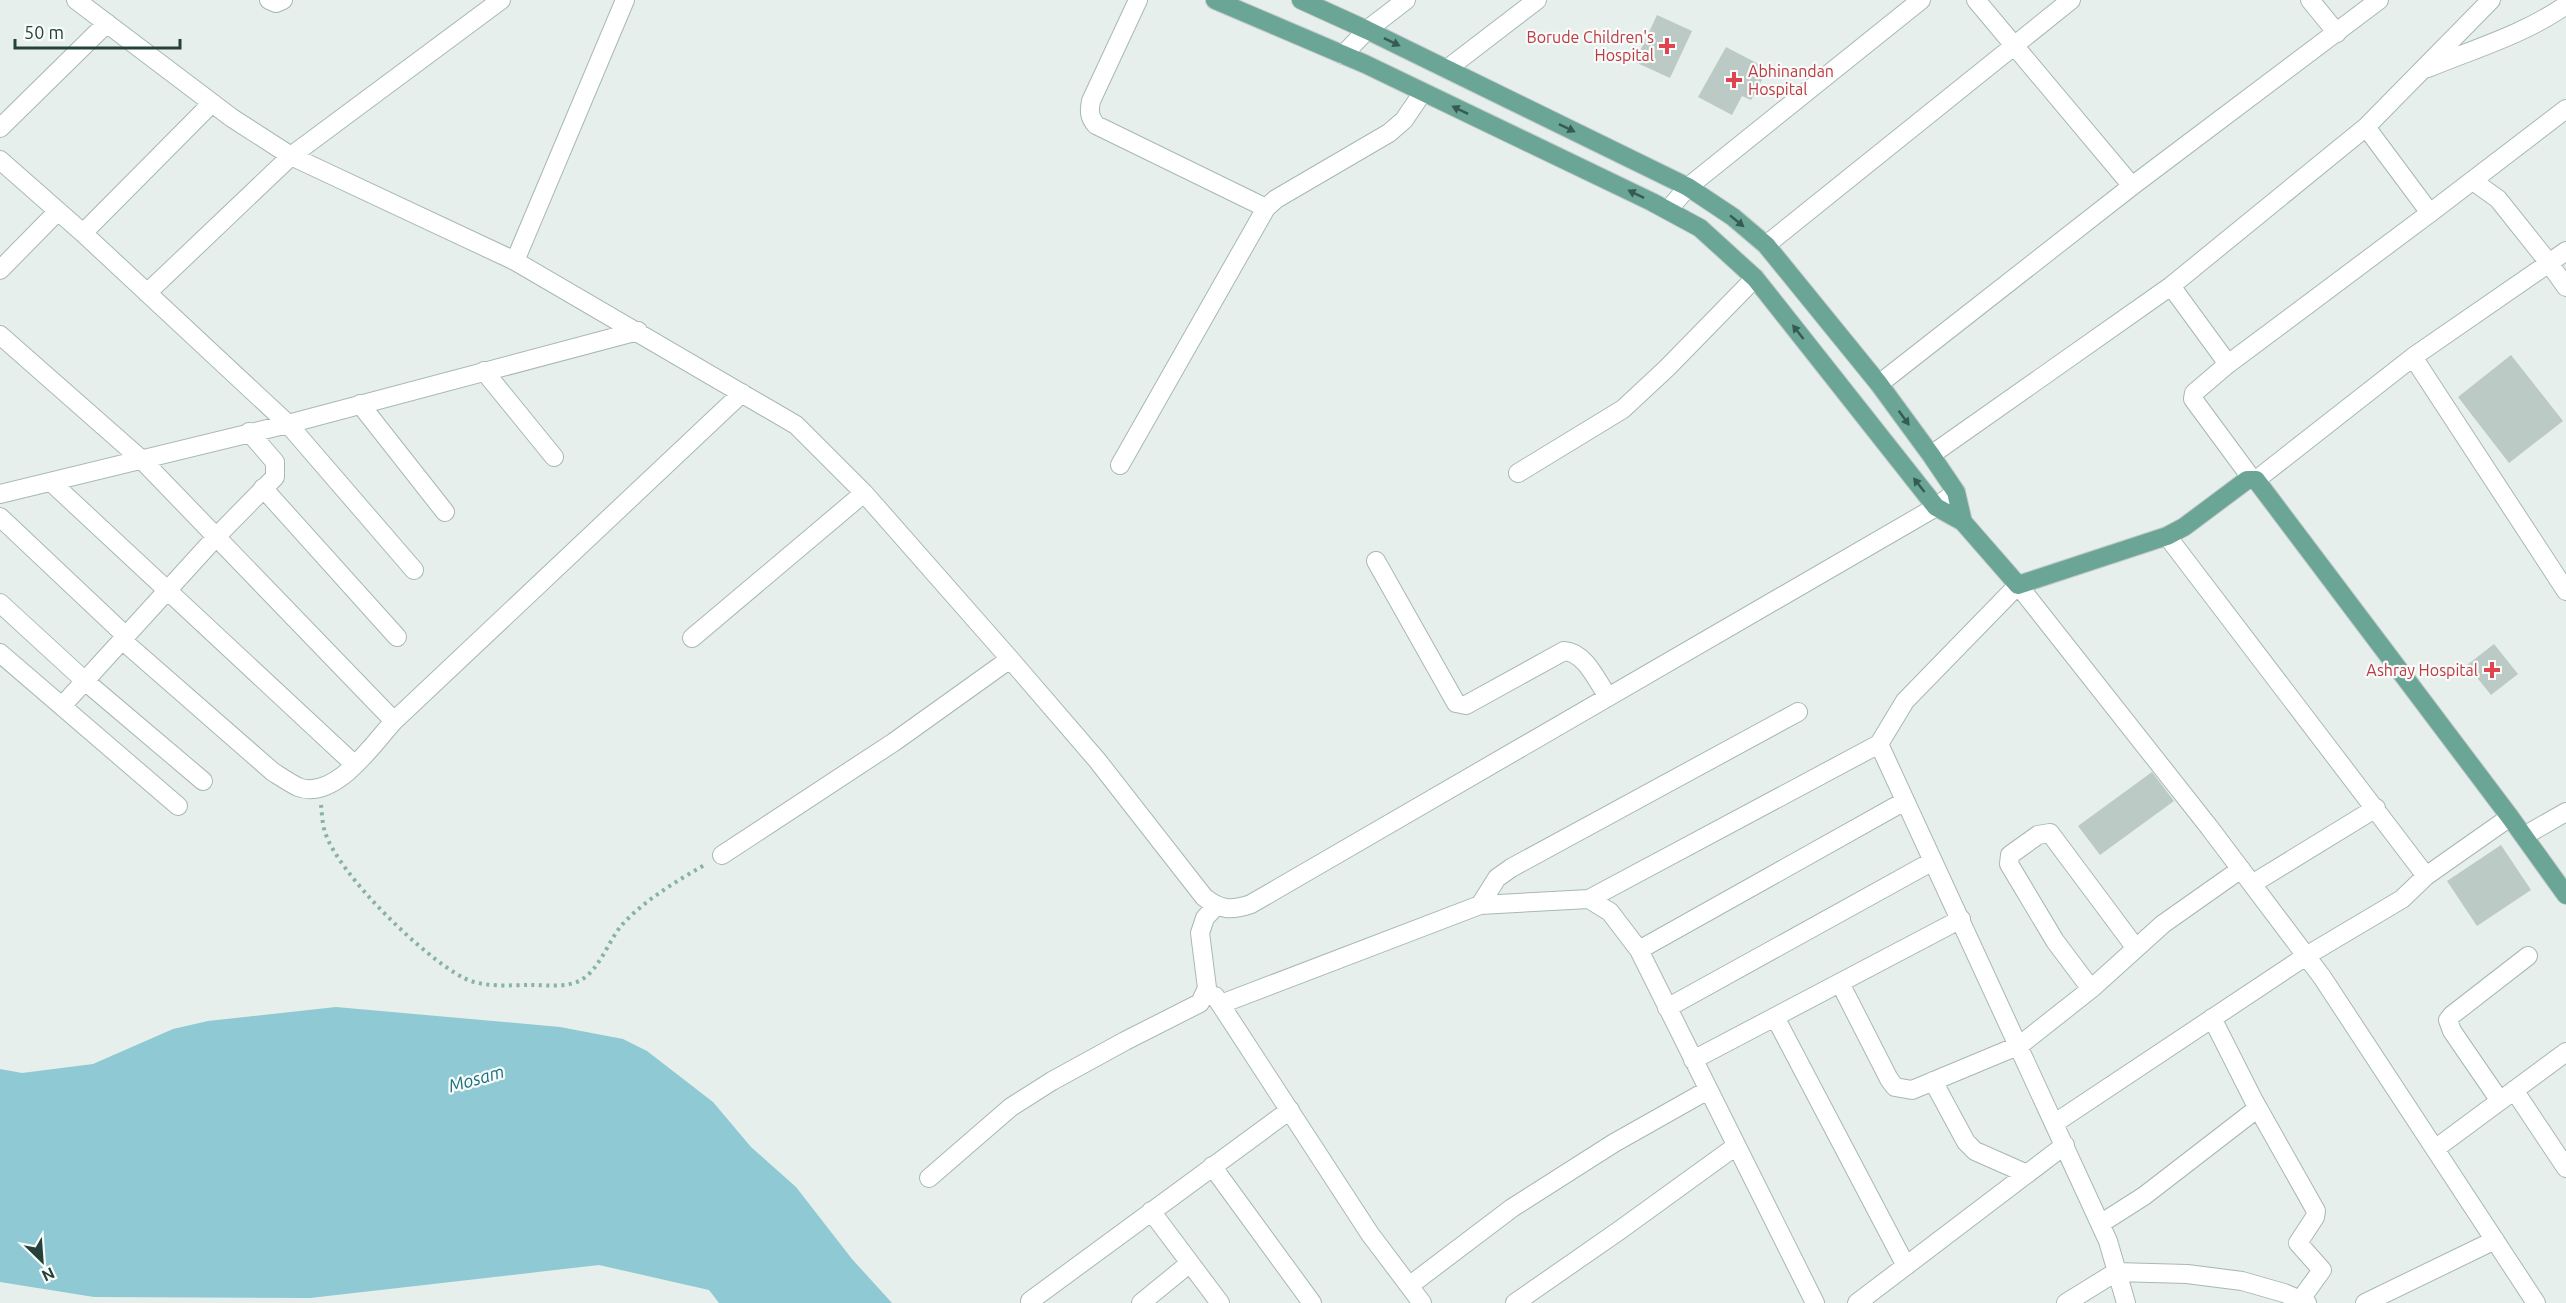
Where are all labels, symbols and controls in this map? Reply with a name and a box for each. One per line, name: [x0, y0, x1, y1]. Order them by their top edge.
scale bar: [15, 12, 180, 50]
text: 50 m: [24, 22, 64, 42]
place label: Borude Children's Hospital: [1527, 28, 1654, 64]
one-way arrow: [1383, 36, 1401, 46]
marker: Borude Children's Hospital: [1658, 37, 1676, 55]
place label: Abhinandan Hospital: [1748, 62, 1834, 98]
marker: Abhinandan Hospital: [1725, 71, 1743, 89]
one-way arrow: [1452, 105, 1469, 114]
one-way arrow: [1558, 123, 1575, 132]
one-way arrow: [1628, 190, 1645, 199]
one-way arrow: [1730, 215, 1745, 227]
one-way arrow: [1793, 325, 1805, 340]
one-way arrow: [1897, 410, 1909, 425]
one-way arrow: [1913, 478, 1925, 493]
place label: Ashray Hospital: [2366, 661, 2478, 679]
marker: Ashray Hospital: [2483, 661, 2501, 679]
water label: Mosam: [446, 1060, 506, 1096]
north arrow: [12, 1231, 72, 1291]
text: N: [39, 1264, 58, 1285]

